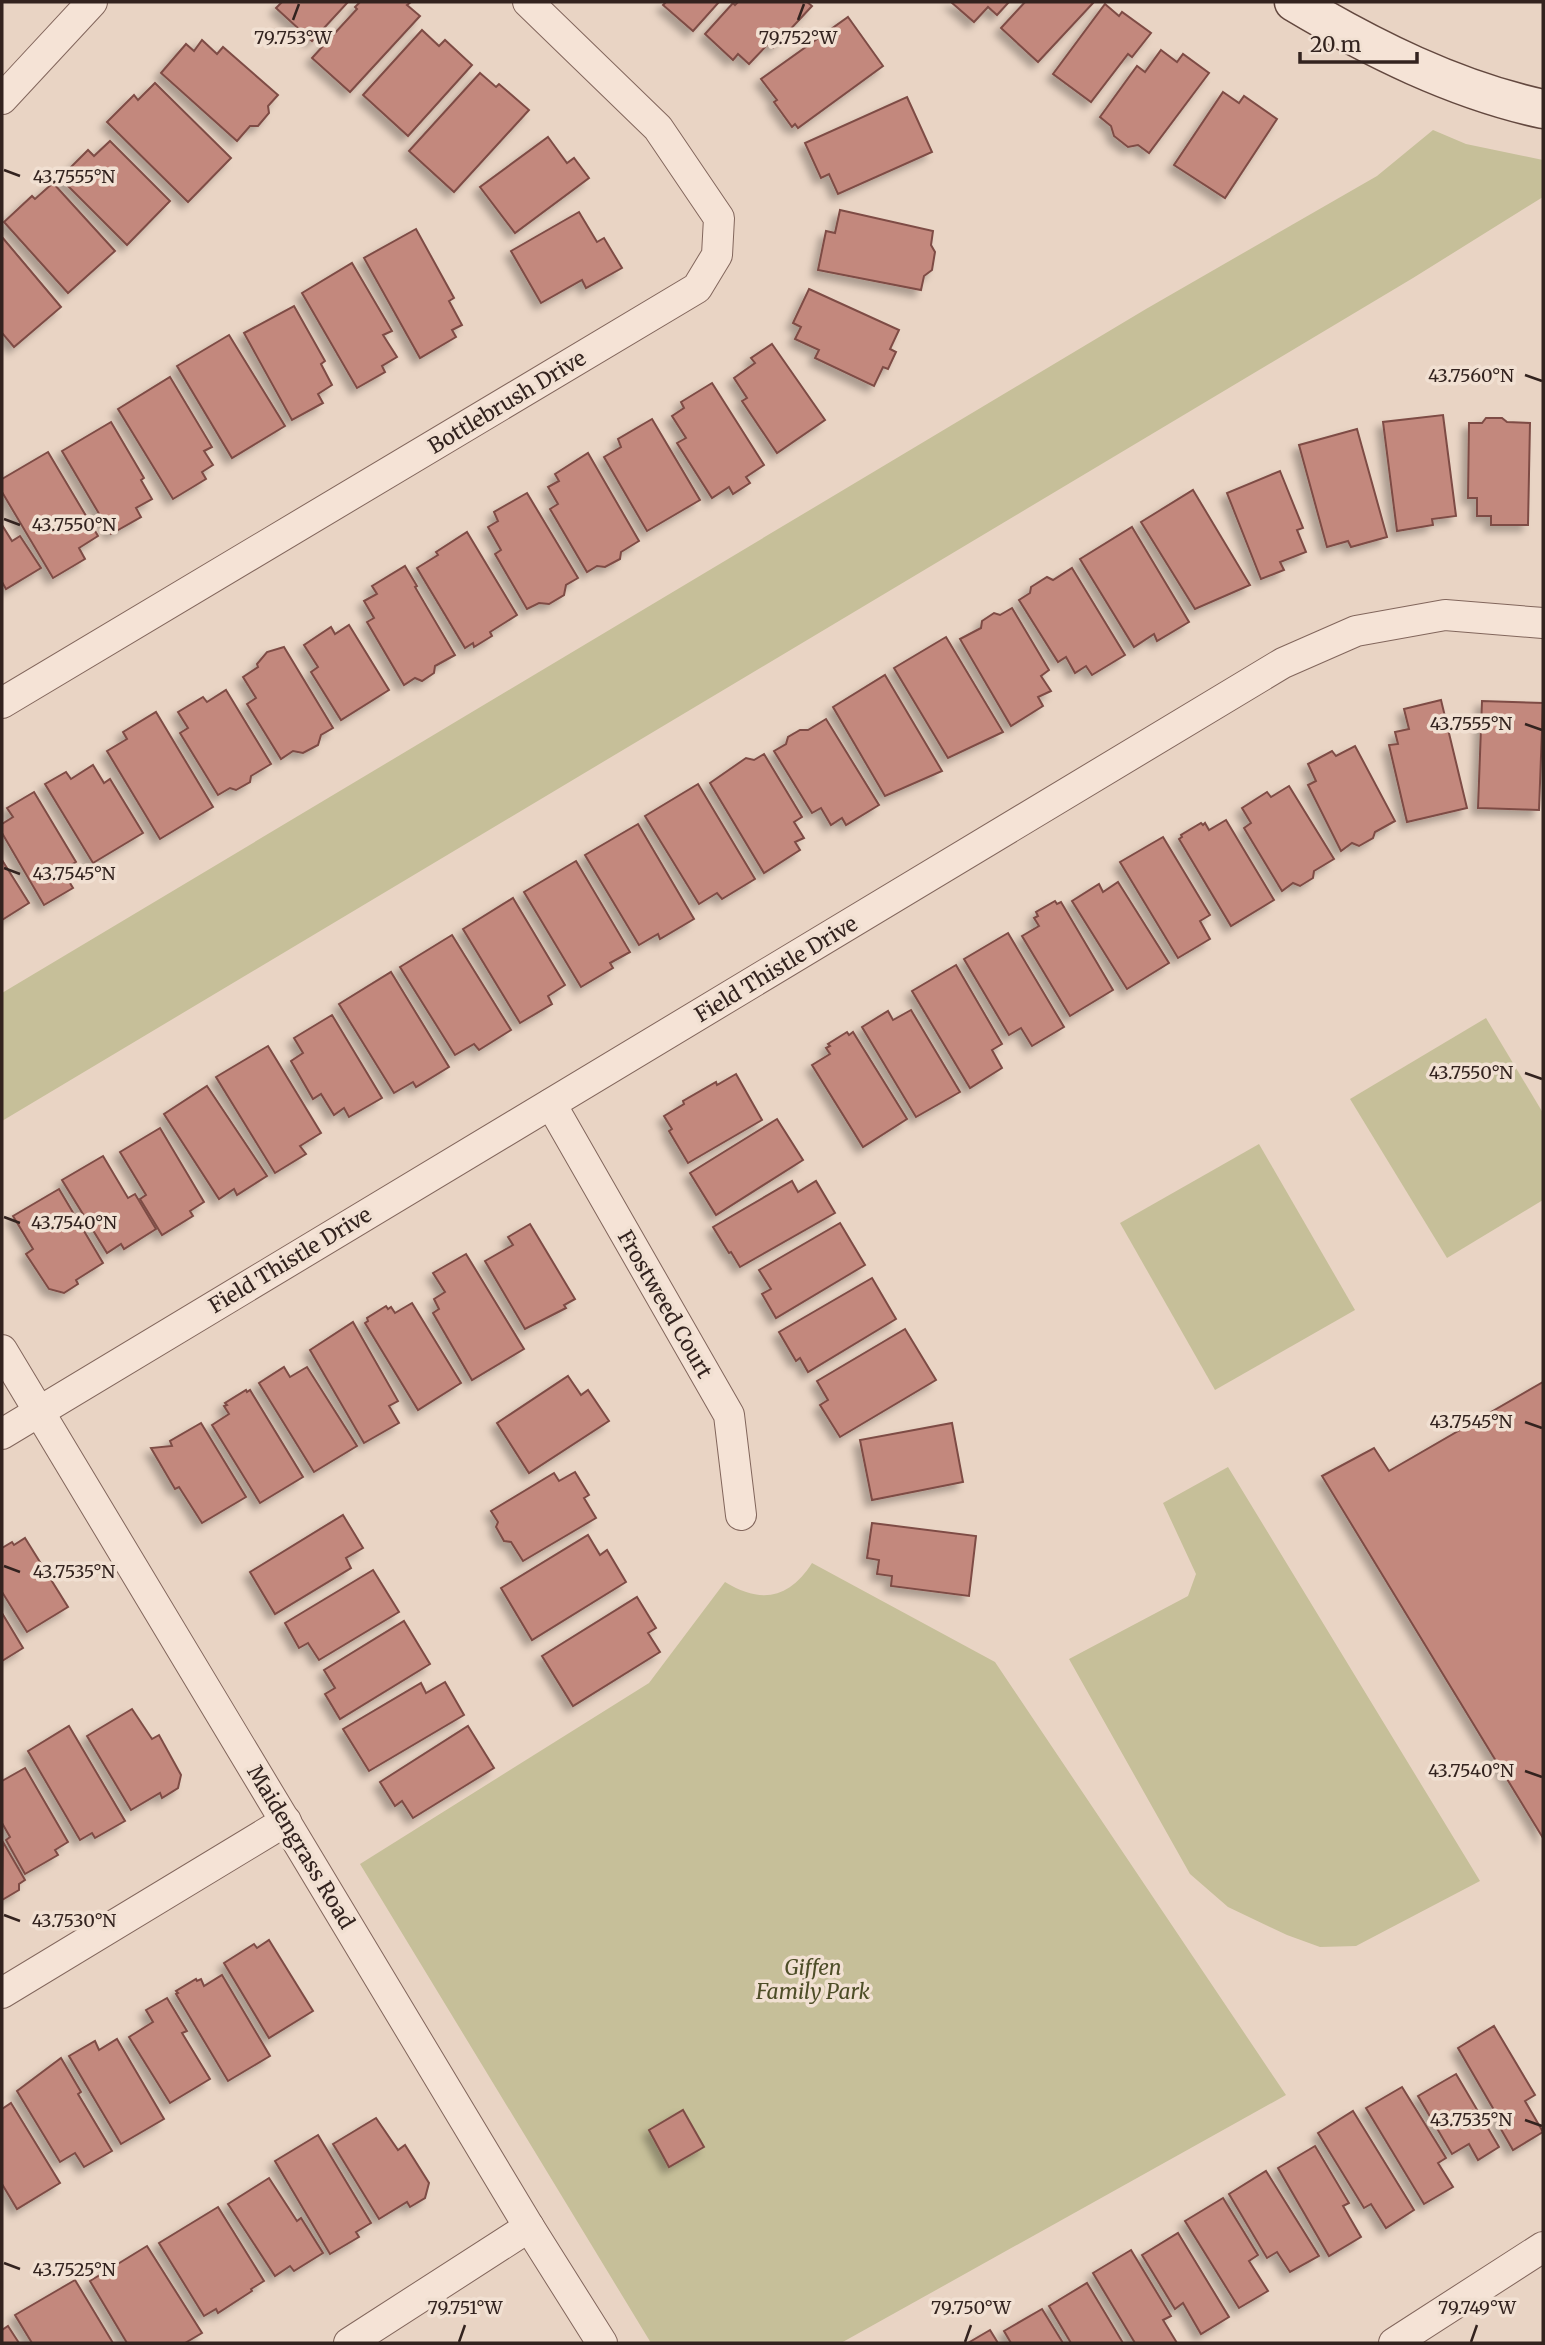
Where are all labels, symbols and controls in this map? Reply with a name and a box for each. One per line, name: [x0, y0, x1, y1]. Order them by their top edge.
scale bar: [1300, 21, 1417, 65]
text: 79.753°W: [254, 26, 333, 49]
text: 79.752°W: [759, 26, 838, 49]
text: 20 m: [1310, 31, 1362, 58]
text: 43.7555°N: [33, 165, 115, 188]
street label: Bottlebrush Drive: [423, 344, 591, 460]
text: 43.7560°N: [1428, 364, 1514, 387]
text: 43.7550°N: [32, 513, 116, 536]
text: 43.7555°N: [1430, 712, 1512, 735]
text: 43.7545°N: [32, 862, 116, 885]
street label: Field Thistle Drive: [690, 910, 862, 1028]
text: 43.7550°N: [1429, 1061, 1513, 1084]
street label: Field Thistle Drive: [204, 1201, 376, 1319]
text: 43.7540°N: [31, 1211, 117, 1234]
street label: Frostweed Court: [612, 1225, 718, 1383]
text: 43.7545°N: [1429, 1410, 1513, 1433]
text: 43.7535°N: [33, 1560, 115, 1583]
text: 43.7540°N: [1428, 1759, 1514, 1782]
street label: Maidengrass Road: [241, 1760, 361, 1934]
text: 43.7530°N: [32, 1909, 116, 1932]
park label: Giffen Family Park: [755, 1954, 871, 2005]
text: 43.7535°N: [1430, 2108, 1512, 2131]
text: 43.7525°N: [32, 2258, 116, 2281]
text: 79.751°W: [428, 2296, 504, 2319]
text: 79.750°W: [931, 2296, 1012, 2319]
text: 79.749°W: [1438, 2296, 1517, 2319]

